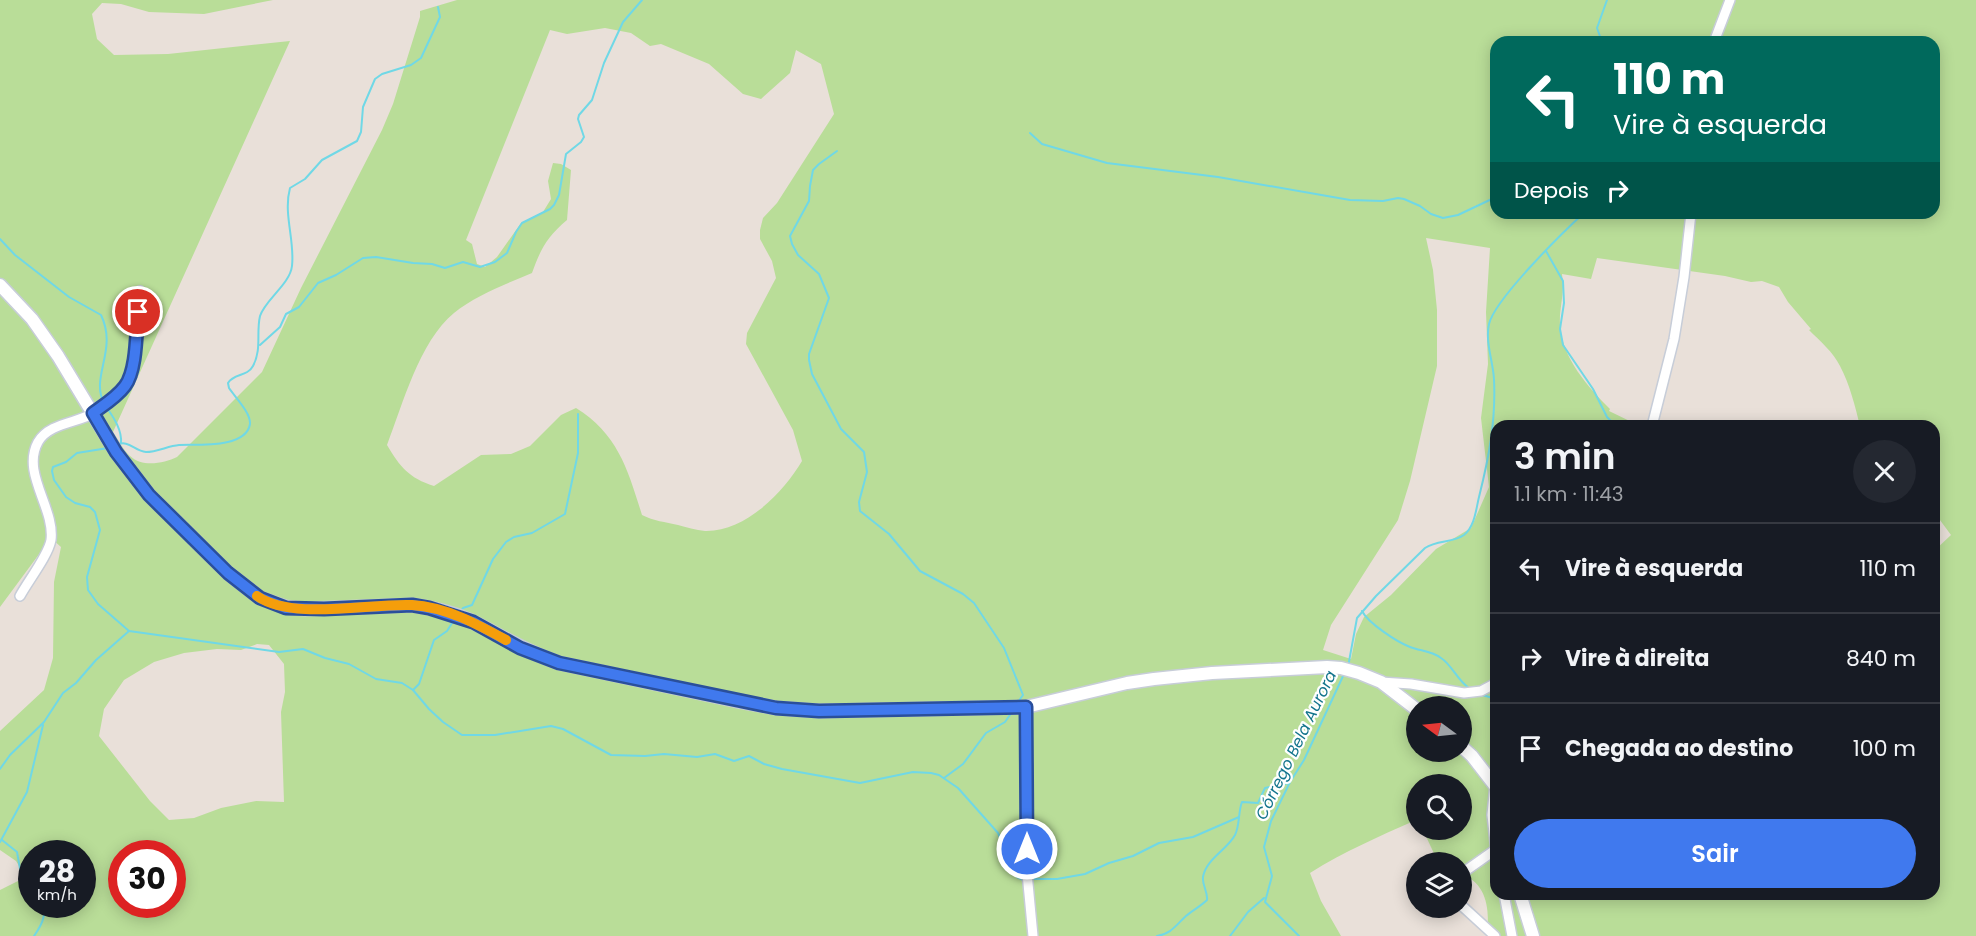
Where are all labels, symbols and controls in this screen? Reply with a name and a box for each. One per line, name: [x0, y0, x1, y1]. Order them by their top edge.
text: 110 m: [1613, 50, 1725, 109]
icon: left: [1514, 60, 1592, 138]
text: Vire à esquerda: [1613, 106, 1827, 143]
icon: right: [1601, 174, 1634, 207]
text: Depois: [1514, 175, 1589, 206]
pin: [112, 286, 163, 337]
icon: arrive: [121, 295, 154, 328]
text: 3 min: [1514, 431, 1616, 482]
button: close: [1853, 440, 1916, 503]
text: 1.1 km · 11:43: [1514, 480, 1624, 508]
icon: left: [1514, 552, 1547, 585]
text: Vire à esquerda: [1565, 553, 1743, 584]
text: 110 m: [1860, 553, 1916, 584]
icon: right: [1514, 642, 1547, 675]
text: Vire à direita: [1565, 643, 1710, 674]
text: 840 m: [1846, 643, 1916, 674]
water label: Córrego Bela Aurora: [1250, 666, 1342, 824]
north arrow: [1406, 696, 1472, 762]
map controls: [1406, 696, 1472, 918]
icon: arrive: [1514, 732, 1547, 765]
text: Chegada ao destino: [1565, 733, 1793, 764]
text: 100 m: [1853, 733, 1916, 764]
button: search: [1406, 774, 1472, 840]
position arrow: [995, 817, 1059, 881]
button: Sair: [1514, 819, 1916, 888]
speed limit sign: 30: [108, 840, 186, 918]
text: 28: [39, 850, 75, 893]
button: layers: [1406, 852, 1472, 918]
text: km/h: [37, 884, 77, 905]

